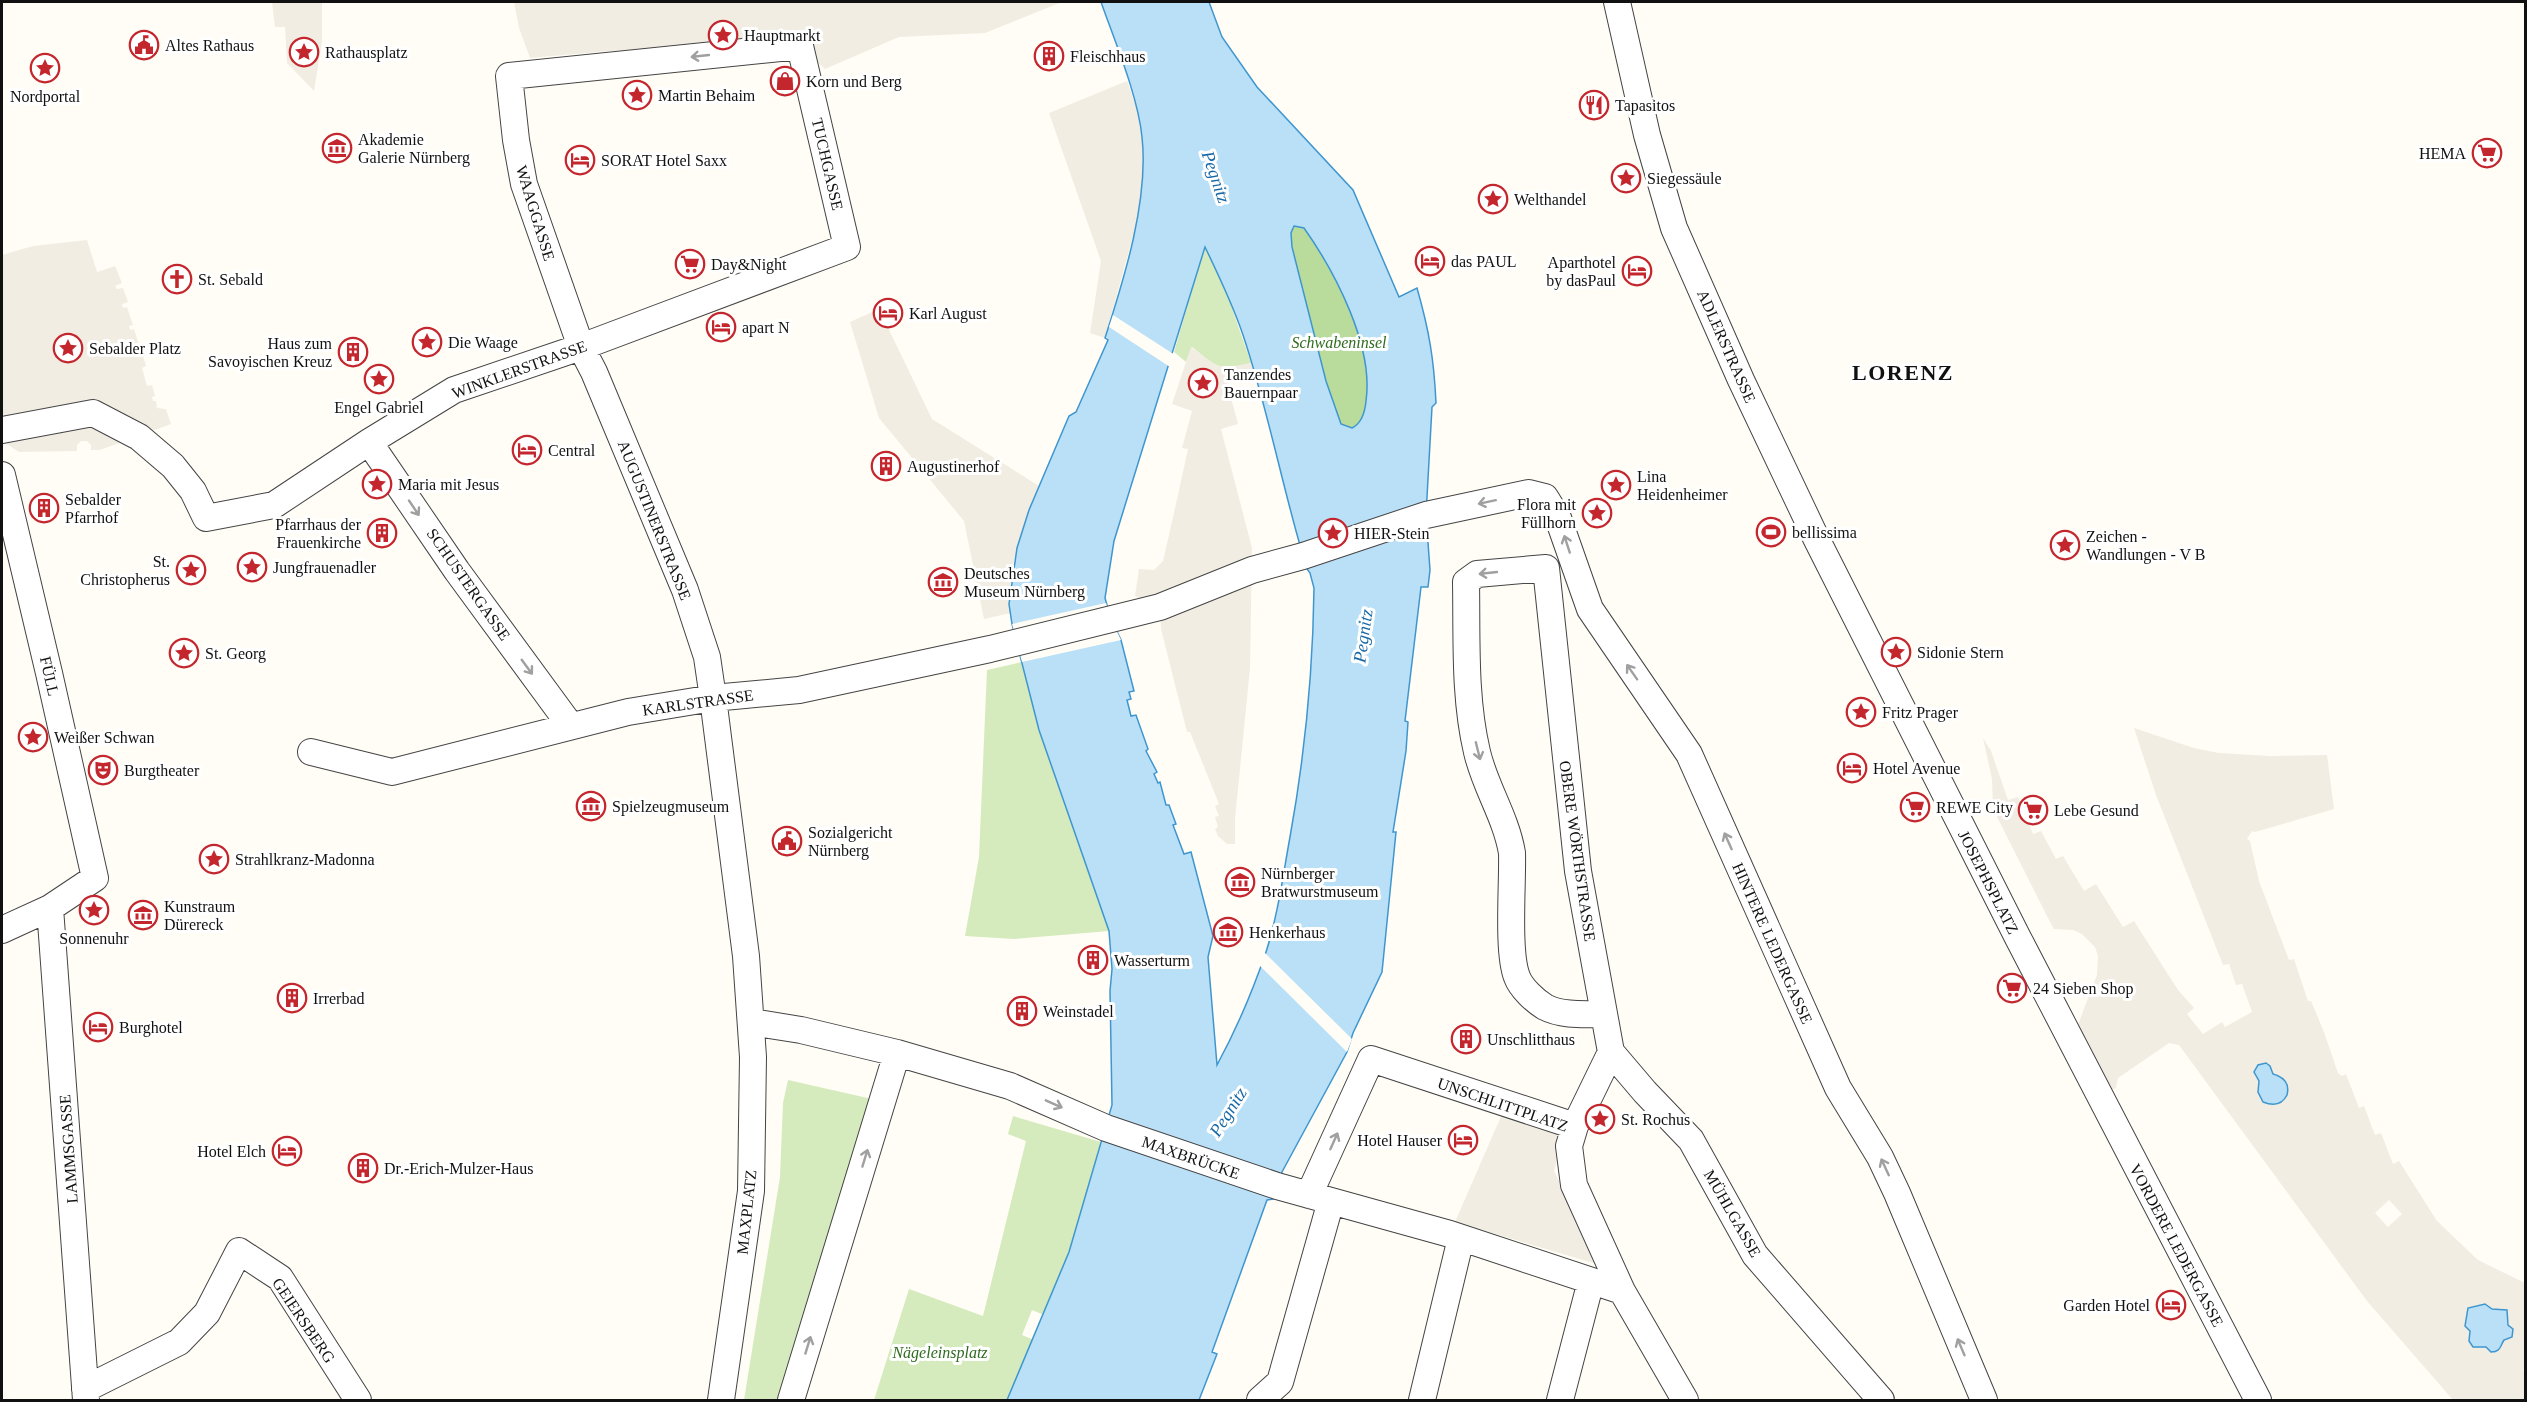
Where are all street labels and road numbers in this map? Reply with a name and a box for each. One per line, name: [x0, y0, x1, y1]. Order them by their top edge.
street label: TUCHGASSE: [809, 116, 846, 212]
street label: WAAGGASSE: [513, 163, 558, 263]
street label: ADLERSTRASSE: [1694, 287, 1759, 405]
street label: WINKLERSTRASSE: [449, 337, 589, 402]
street label: AUGUSTINERSTRASSE: [615, 438, 694, 603]
street label: SCHUSTERGASSE: [424, 525, 514, 643]
street label: FÜLL: [37, 655, 62, 698]
street label: KARLSTRASSE: [641, 686, 755, 719]
street label: OBERE WÖRTHSTRASSE: [1556, 760, 1599, 943]
street label: JOSEPHSPLATZ: [1955, 828, 2022, 937]
street label: HINTERE LEDERGASSE: [1729, 860, 1816, 1026]
street label: UNSCHLITTPLATZ: [1435, 1074, 1570, 1135]
street label: LAMMSGASSE: [56, 1094, 81, 1204]
street label: MAXBRÜCKE: [1140, 1133, 1242, 1182]
street label: VORDERE LEDERGASSE: [2126, 1161, 2227, 1329]
street label: MÜHLGASSE: [1701, 1167, 1764, 1260]
street label: MAXPLATZ: [734, 1169, 759, 1255]
street label: GEIERSBERG: [269, 1275, 338, 1366]

